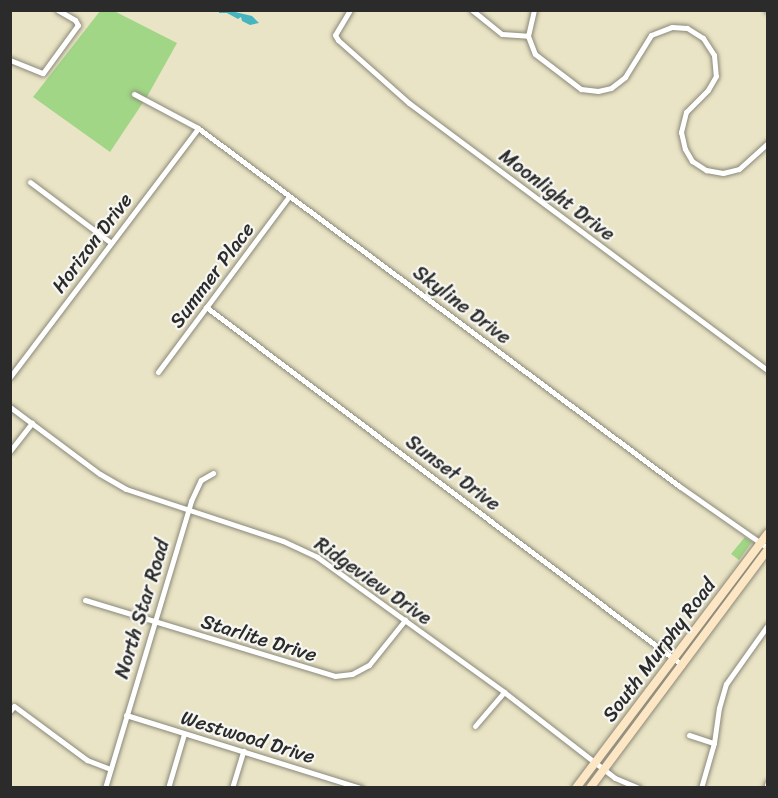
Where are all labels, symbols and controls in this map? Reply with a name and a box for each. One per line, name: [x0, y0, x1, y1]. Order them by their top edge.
street label: Moonlight Drive: [495, 144, 619, 246]
street label: Horizon Drive: [47, 188, 137, 298]
street label: Summer Place: [165, 218, 259, 332]
street label: Skyline Drive: [408, 260, 516, 350]
street label: Sunset Drive: [401, 430, 505, 516]
street label: Ridgeview Drive: [310, 532, 436, 630]
street label: North Star Road: [109, 537, 175, 681]
street label: South Murphy Road: [597, 574, 721, 726]
street label: Starlite Drive: [198, 609, 320, 667]
street label: Westwood Drive: [178, 705, 318, 769]

